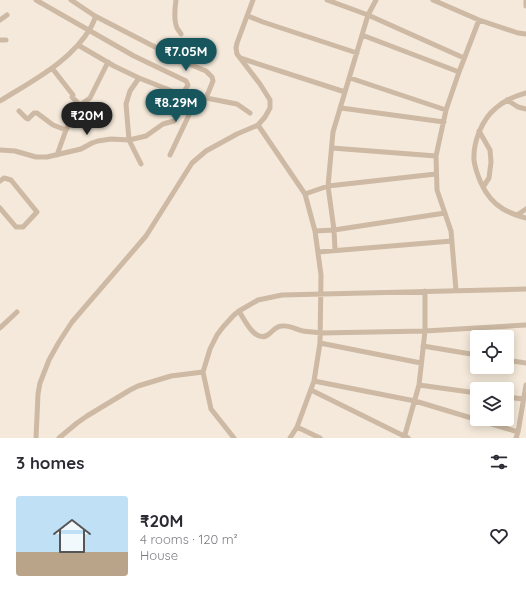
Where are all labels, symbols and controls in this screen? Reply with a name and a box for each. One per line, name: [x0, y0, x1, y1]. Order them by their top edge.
pin: ₹7.05M: [153, 38, 219, 72]
text: ₹7.05M: [165, 43, 207, 59]
pin: ₹8.29M: [143, 89, 209, 123]
text: ₹8.29M: [155, 94, 197, 110]
pin: ₹20M: [63, 102, 111, 136]
text: ₹20M: [70, 107, 104, 123]
map controls: [470, 330, 514, 426]
button: locate: [470, 330, 514, 374]
button: layers: [470, 382, 514, 426]
icon: filters: [488, 451, 510, 473]
text: 3 homes: [16, 452, 84, 473]
text: ₹20M: [140, 510, 183, 531]
icon: home: [48, 512, 96, 560]
icon: heart: [488, 525, 510, 547]
text: 4 rooms · 120 m²: [140, 531, 238, 547]
text: House: [140, 547, 178, 563]

